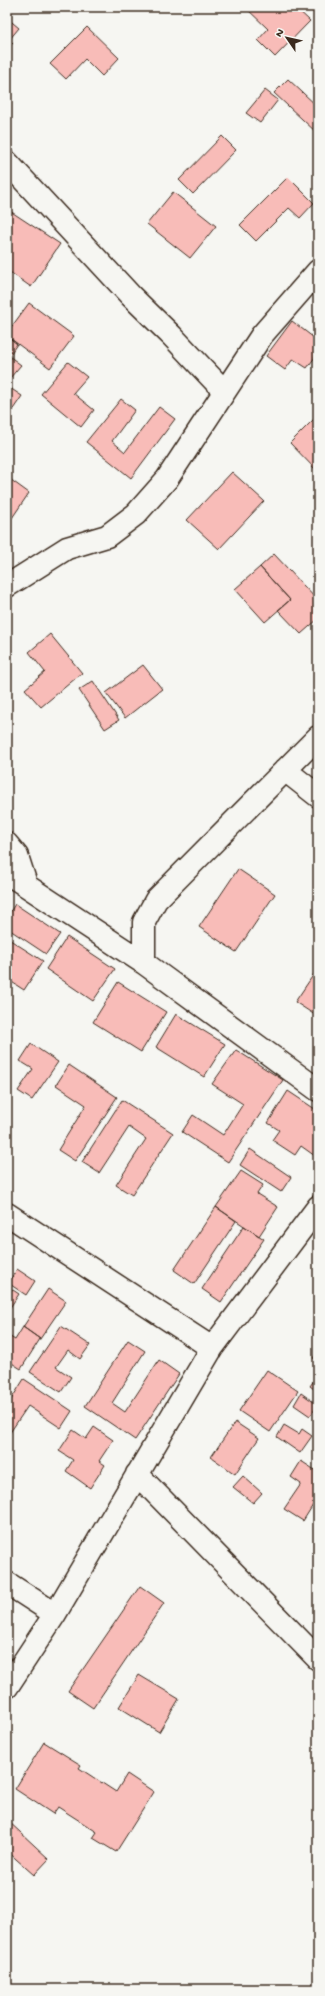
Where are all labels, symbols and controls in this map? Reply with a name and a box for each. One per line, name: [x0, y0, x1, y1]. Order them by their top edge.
north arrow: [267, 18, 307, 58]
text: N: [273, 27, 287, 40]

